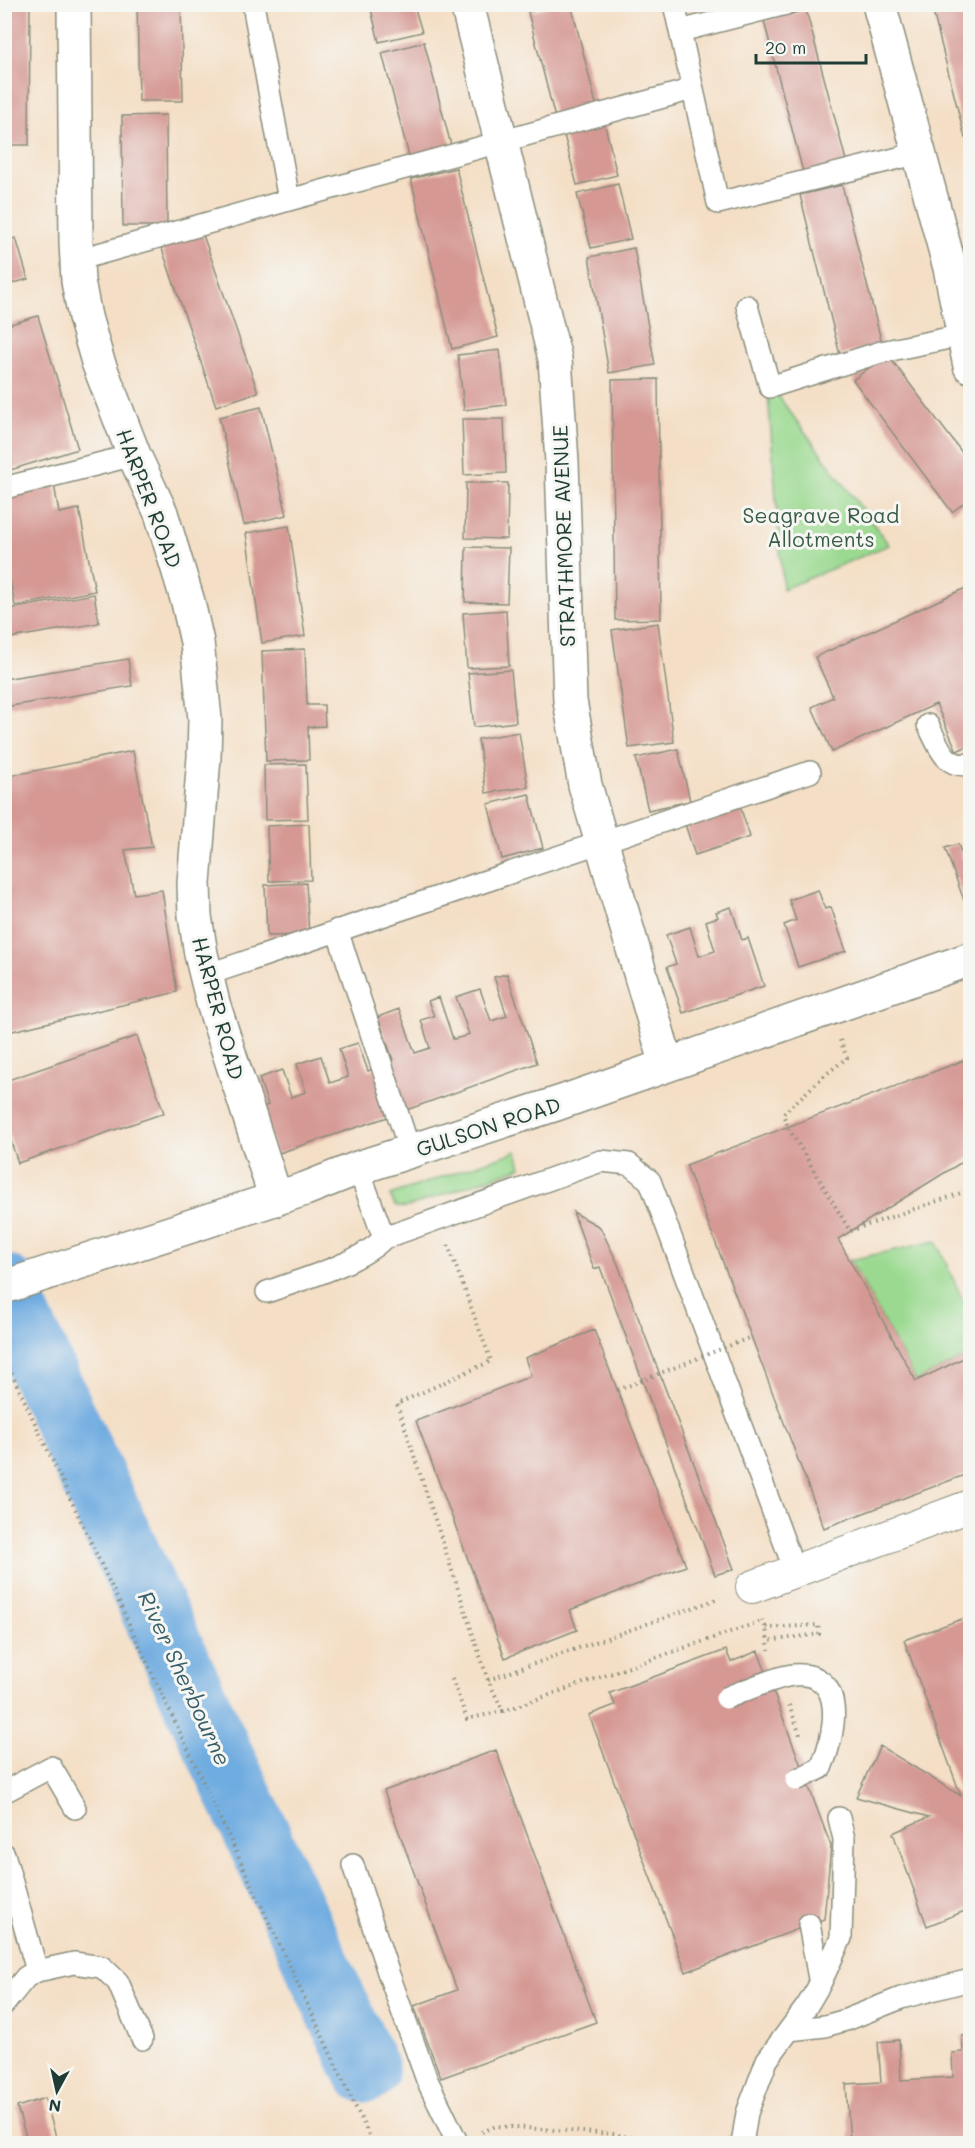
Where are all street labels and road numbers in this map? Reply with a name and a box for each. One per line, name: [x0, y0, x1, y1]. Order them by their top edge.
street label: STRATHMORE AVENUE: [546, 424, 580, 648]
street label: HARPER ROAD: [111, 425, 189, 571]
street label: HARPER ROAD: [187, 933, 251, 1083]
street label: GULSON ROAD: [412, 1090, 564, 1162]

